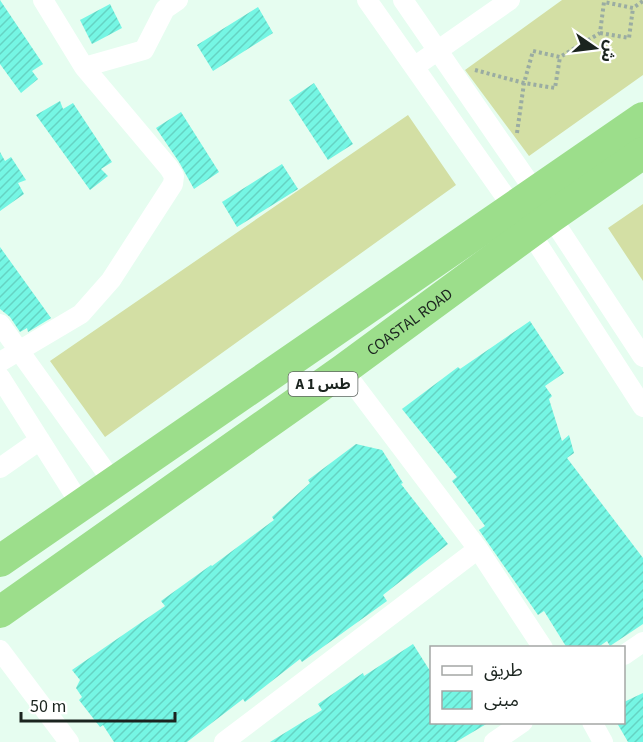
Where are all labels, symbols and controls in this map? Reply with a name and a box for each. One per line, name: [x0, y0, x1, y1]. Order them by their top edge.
north arrow: [565, 18, 625, 78]
text: ش: [595, 38, 622, 65]
street label: COASTAL ROAD: [362, 283, 457, 361]
road number: A 1 طس: [288, 372, 358, 396]
legend: [430, 646, 625, 724]
text: طريق: [484, 658, 523, 683]
scale bar: [21, 685, 176, 723]
text: مبنى: [484, 688, 519, 713]
text: 50 m: [30, 694, 66, 719]

